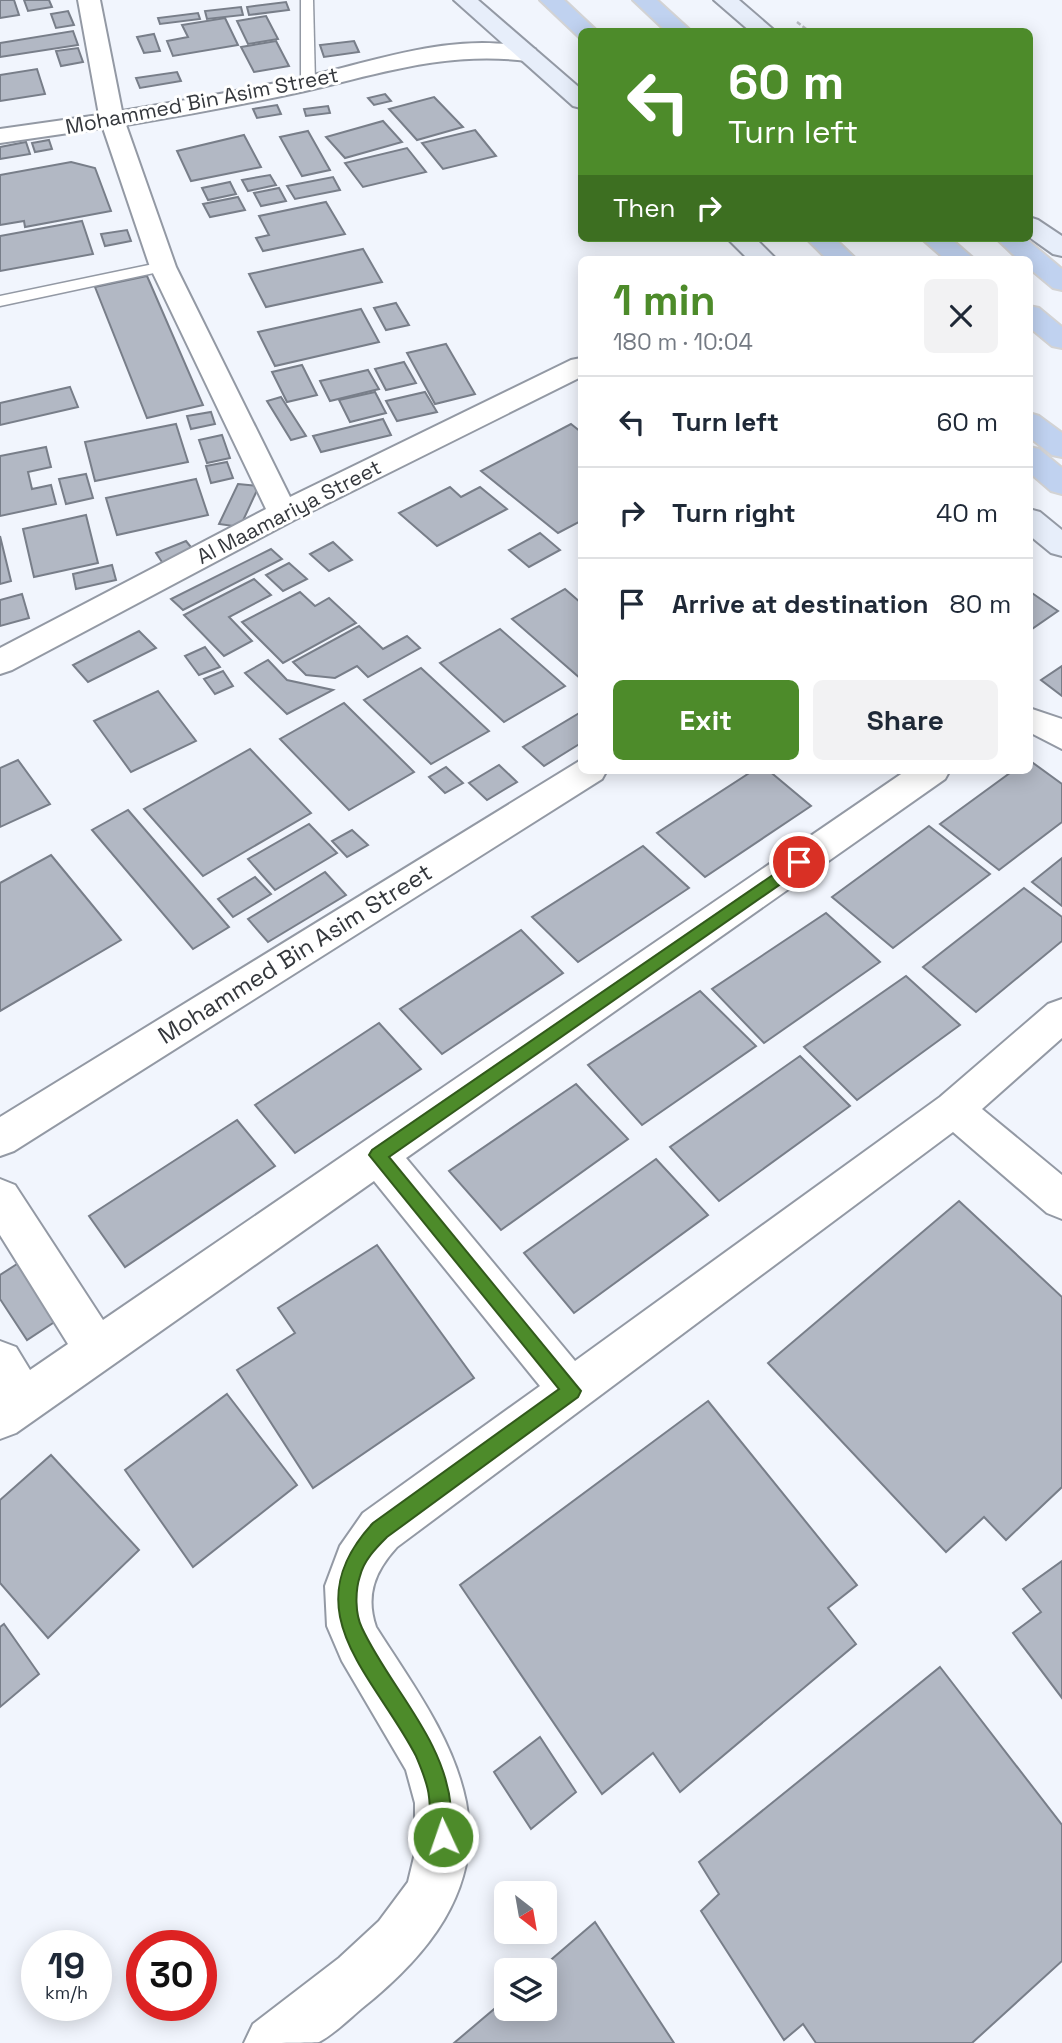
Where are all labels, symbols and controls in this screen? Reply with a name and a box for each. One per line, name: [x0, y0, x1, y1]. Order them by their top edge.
text: 60 m: [728, 51, 844, 113]
icon: left: [613, 56, 704, 147]
street label: Mohammed Bin Asim Street: [63, 61, 341, 140]
text: Turn left: [728, 112, 858, 152]
icon: right: [690, 189, 728, 227]
text: Then: [613, 191, 676, 225]
text: 1 min: [613, 274, 716, 327]
button: close: [924, 279, 998, 353]
text: 180 m · 10:04: [613, 327, 753, 357]
icon: left: [613, 403, 651, 441]
text: Turn left: [672, 405, 779, 439]
text: 60 m: [936, 405, 998, 439]
street label: Al Maamariya Street: [192, 453, 386, 570]
icon: right: [613, 494, 651, 532]
text: Turn right: [672, 496, 796, 530]
text: 40 m: [936, 496, 998, 530]
icon: arrive: [613, 585, 651, 623]
text: Arrive at destination: [672, 587, 929, 621]
text: 80 m: [950, 587, 1011, 621]
button: Exit: [613, 680, 799, 760]
button: Share: [813, 680, 998, 760]
pin: [769, 832, 829, 892]
icon: arrive: [780, 843, 818, 881]
street label: Mohammed Bin Asim Street: [152, 856, 437, 1051]
position arrow: [406, 1800, 480, 1874]
north arrow: [494, 1881, 556, 1944]
map controls: [494, 1881, 557, 2021]
speed limit sign: 30: [126, 1930, 217, 2021]
text: 19: [48, 1944, 85, 1988]
button: layers: [494, 1958, 557, 2021]
text: km/h: [45, 1981, 88, 2004]

